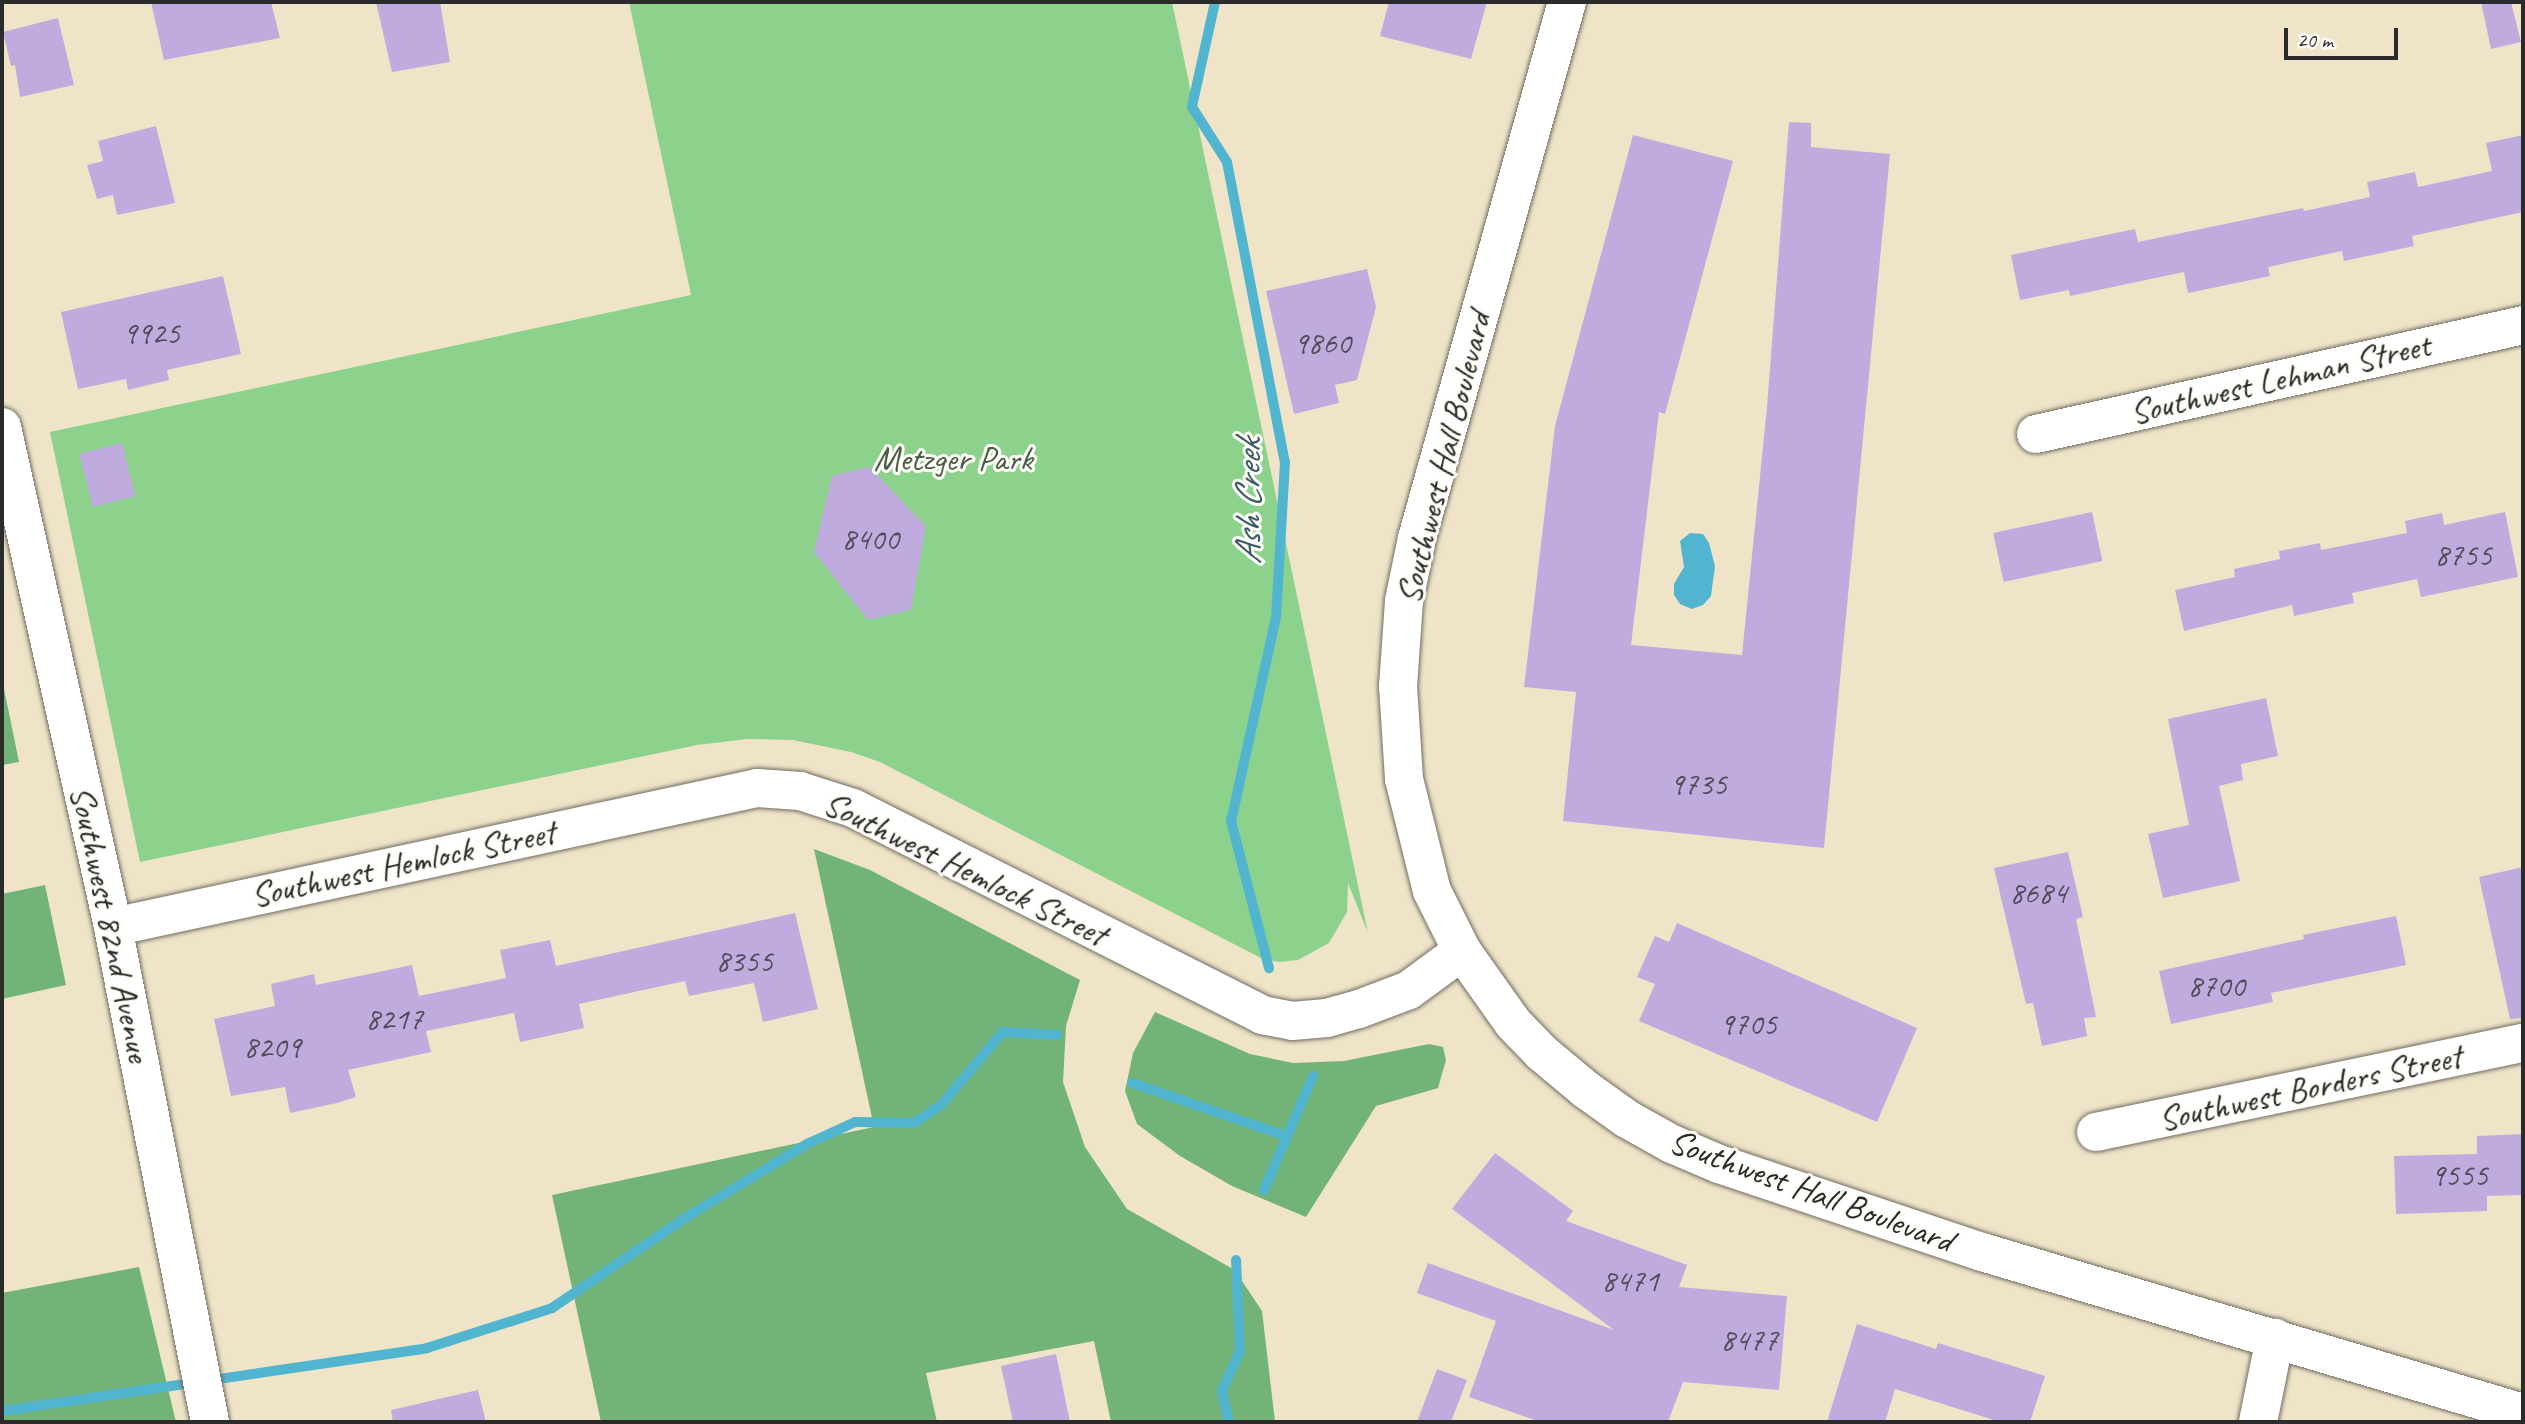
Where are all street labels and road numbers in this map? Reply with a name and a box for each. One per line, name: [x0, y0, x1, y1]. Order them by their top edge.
street label: Southwest Hall Boulevard: [1387, 307, 1501, 609]
street label: Southwest Lehman Street: [2125, 324, 2435, 434]
street label: Southwest 82nd Avenue: [60, 782, 160, 1066]
street label: Southwest Hemlock Street: [816, 782, 1114, 956]
street label: Southwest Hemlock Street: [247, 811, 559, 917]
street label: Southwest Borders Street: [2155, 1035, 2465, 1141]
street label: Southwest Hall Boulevard: [1663, 1120, 1959, 1262]

